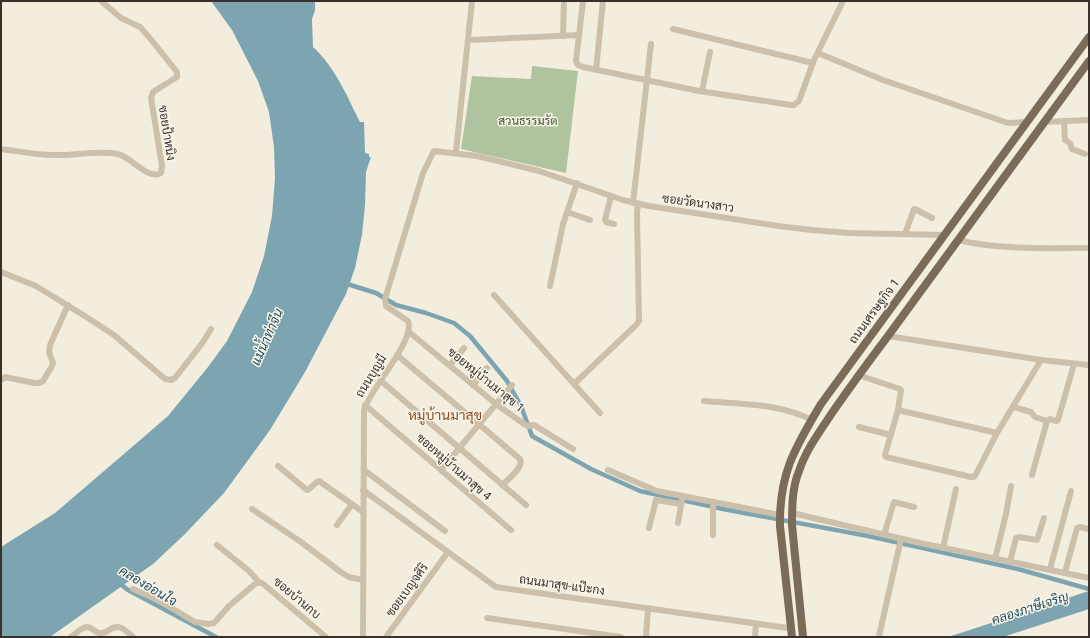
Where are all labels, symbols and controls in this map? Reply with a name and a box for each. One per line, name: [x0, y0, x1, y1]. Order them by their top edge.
street label: ซอยป้าหนิง: [156, 104, 178, 162]
park label: สวนธรรมรัต: [498, 114, 558, 128]
street label: ซอยวัดนางสาว: [661, 191, 735, 215]
street label: ถนนเศรษฐกิจ 1: [846, 276, 903, 347]
water label: แม่น้ำท่าจีน: [243, 304, 286, 368]
street label: ซอยหมู่บ้านมาสุข 1: [445, 345, 527, 415]
street label: ถนนบุญมี: [352, 352, 391, 401]
district label: หมู่บ้านมาสุข: [408, 407, 482, 423]
street label: ซอยหมู่บ้านมาสุข 4: [412, 431, 494, 505]
street label: ซอยเบญจศิริ: [383, 560, 431, 619]
water label: คลองอ่อนใจ: [116, 562, 180, 609]
street label: ถนนมาสุข-แป๊ะกง: [518, 572, 606, 600]
street label: ซอยบ้านกบ: [271, 574, 323, 622]
water label: คลองภาษีเจริญ: [989, 586, 1071, 629]

